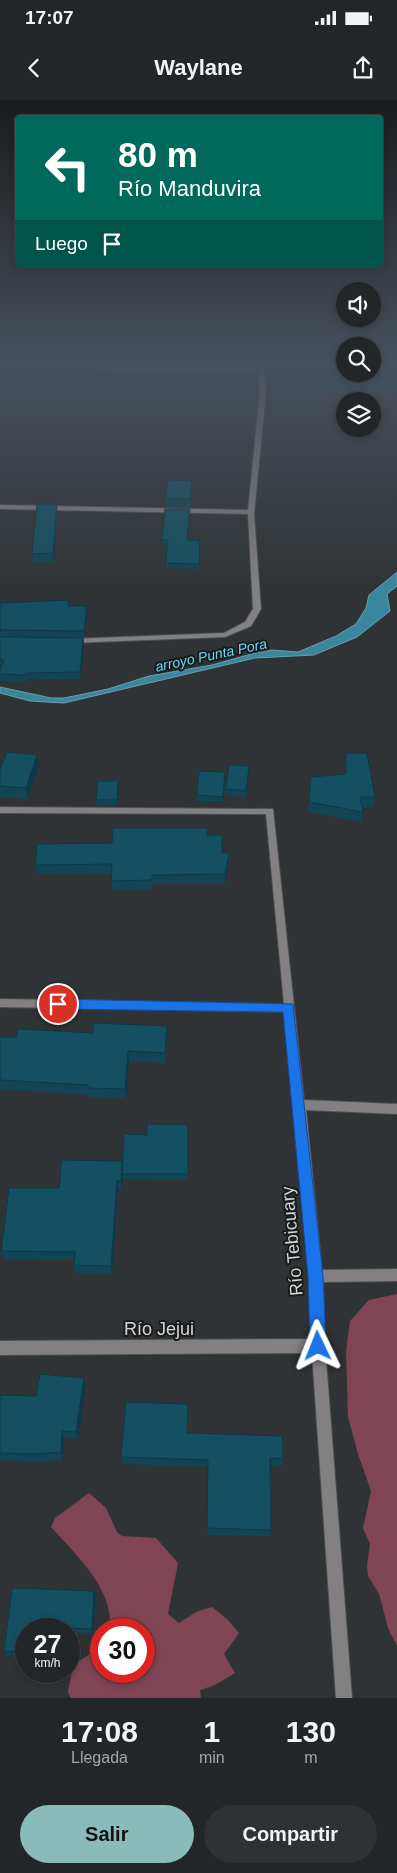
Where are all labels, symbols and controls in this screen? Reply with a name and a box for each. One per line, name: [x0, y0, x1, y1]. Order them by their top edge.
text: 17:07: [25, 7, 74, 28]
icon: back: [20, 54, 48, 82]
icon: share: [349, 54, 377, 82]
text: Waylane: [154, 55, 243, 80]
icon: left: [35, 135, 100, 200]
text: 80 m: [118, 135, 198, 174]
text: Río Manduvira: [118, 176, 261, 201]
icon: arrive: [98, 230, 126, 258]
text: Luego: [35, 233, 88, 254]
map controls: [336, 282, 381, 437]
button: sound: [336, 282, 381, 327]
button: search: [336, 337, 381, 382]
button: layers: [336, 392, 381, 437]
water label: arroyo Punta Pora: [154, 635, 268, 675]
pin: [37, 983, 79, 1025]
icon: arrive: [44, 990, 72, 1018]
street label: Río Tebicuary: [277, 1185, 307, 1297]
street label: Río Jejui: [124, 1319, 194, 1339]
position arrow: [291, 1319, 343, 1371]
speed limit sign: 30: [90, 1618, 155, 1683]
text: 27: [34, 1630, 61, 1658]
text: km/h: [34, 1656, 61, 1670]
text: 17:08: [61, 1715, 138, 1748]
text: 1: [203, 1715, 220, 1748]
text: 130: [286, 1715, 336, 1748]
text: Llegada: [71, 1749, 128, 1766]
text: min: [199, 1749, 225, 1766]
text: m: [304, 1749, 317, 1766]
button: Salir: [20, 1805, 194, 1863]
button: Compartir: [204, 1805, 377, 1863]

